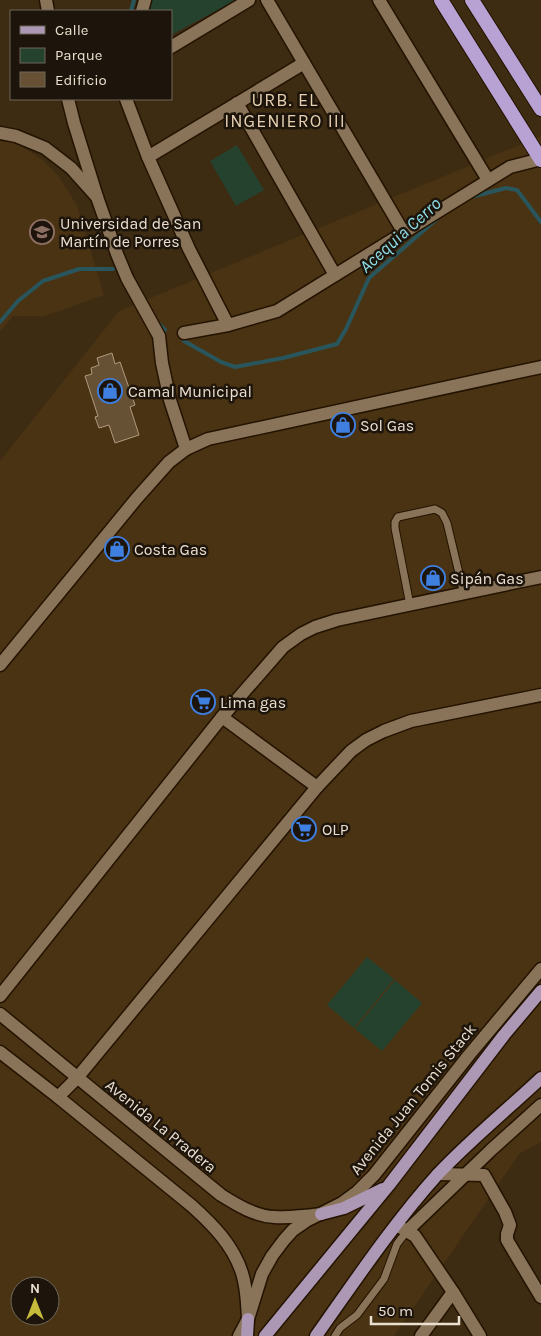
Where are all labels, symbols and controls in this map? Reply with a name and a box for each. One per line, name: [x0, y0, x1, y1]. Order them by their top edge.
legend: [10, 10, 172, 100]
text: Calle: [55, 21, 89, 39]
text: Parque: [55, 46, 103, 64]
text: Edificio: [55, 71, 107, 89]
district label: URB. EL INGENIERO III: [224, 89, 346, 132]
water label: Acequia Cerro: [355, 192, 446, 277]
place label: Universidad de San Martín de Porres: [60, 214, 201, 251]
school or university icon: Universidad de San Martín de Porres: [29, 219, 55, 245]
shop icon: Camal Municipal: [97, 378, 123, 404]
place label: Camal Municipal: [128, 382, 252, 401]
shop icon: Sol Gas: [330, 412, 356, 438]
place label: Sol Gas: [360, 416, 414, 435]
shop icon: Costa Gas: [104, 536, 130, 562]
place label: Costa Gas: [134, 540, 207, 559]
shop icon: Sipán Gas: [420, 565, 446, 591]
place label: Sipán Gas: [450, 569, 524, 588]
supermarket icon: Lima gas: [190, 689, 216, 715]
place label: Lima gas: [220, 693, 286, 712]
supermarket icon: OLP: [291, 816, 317, 842]
place label: OLP: [322, 820, 349, 839]
street label: Avenida Juan Tomis Stack: [346, 1019, 480, 1179]
street label: Avenida La Pradera: [102, 1075, 220, 1177]
north arrow: [10, 1276, 60, 1326]
text: N: [30, 1280, 40, 1297]
scale bar: [371, 1294, 458, 1326]
text: 50 m: [378, 1302, 413, 1320]

